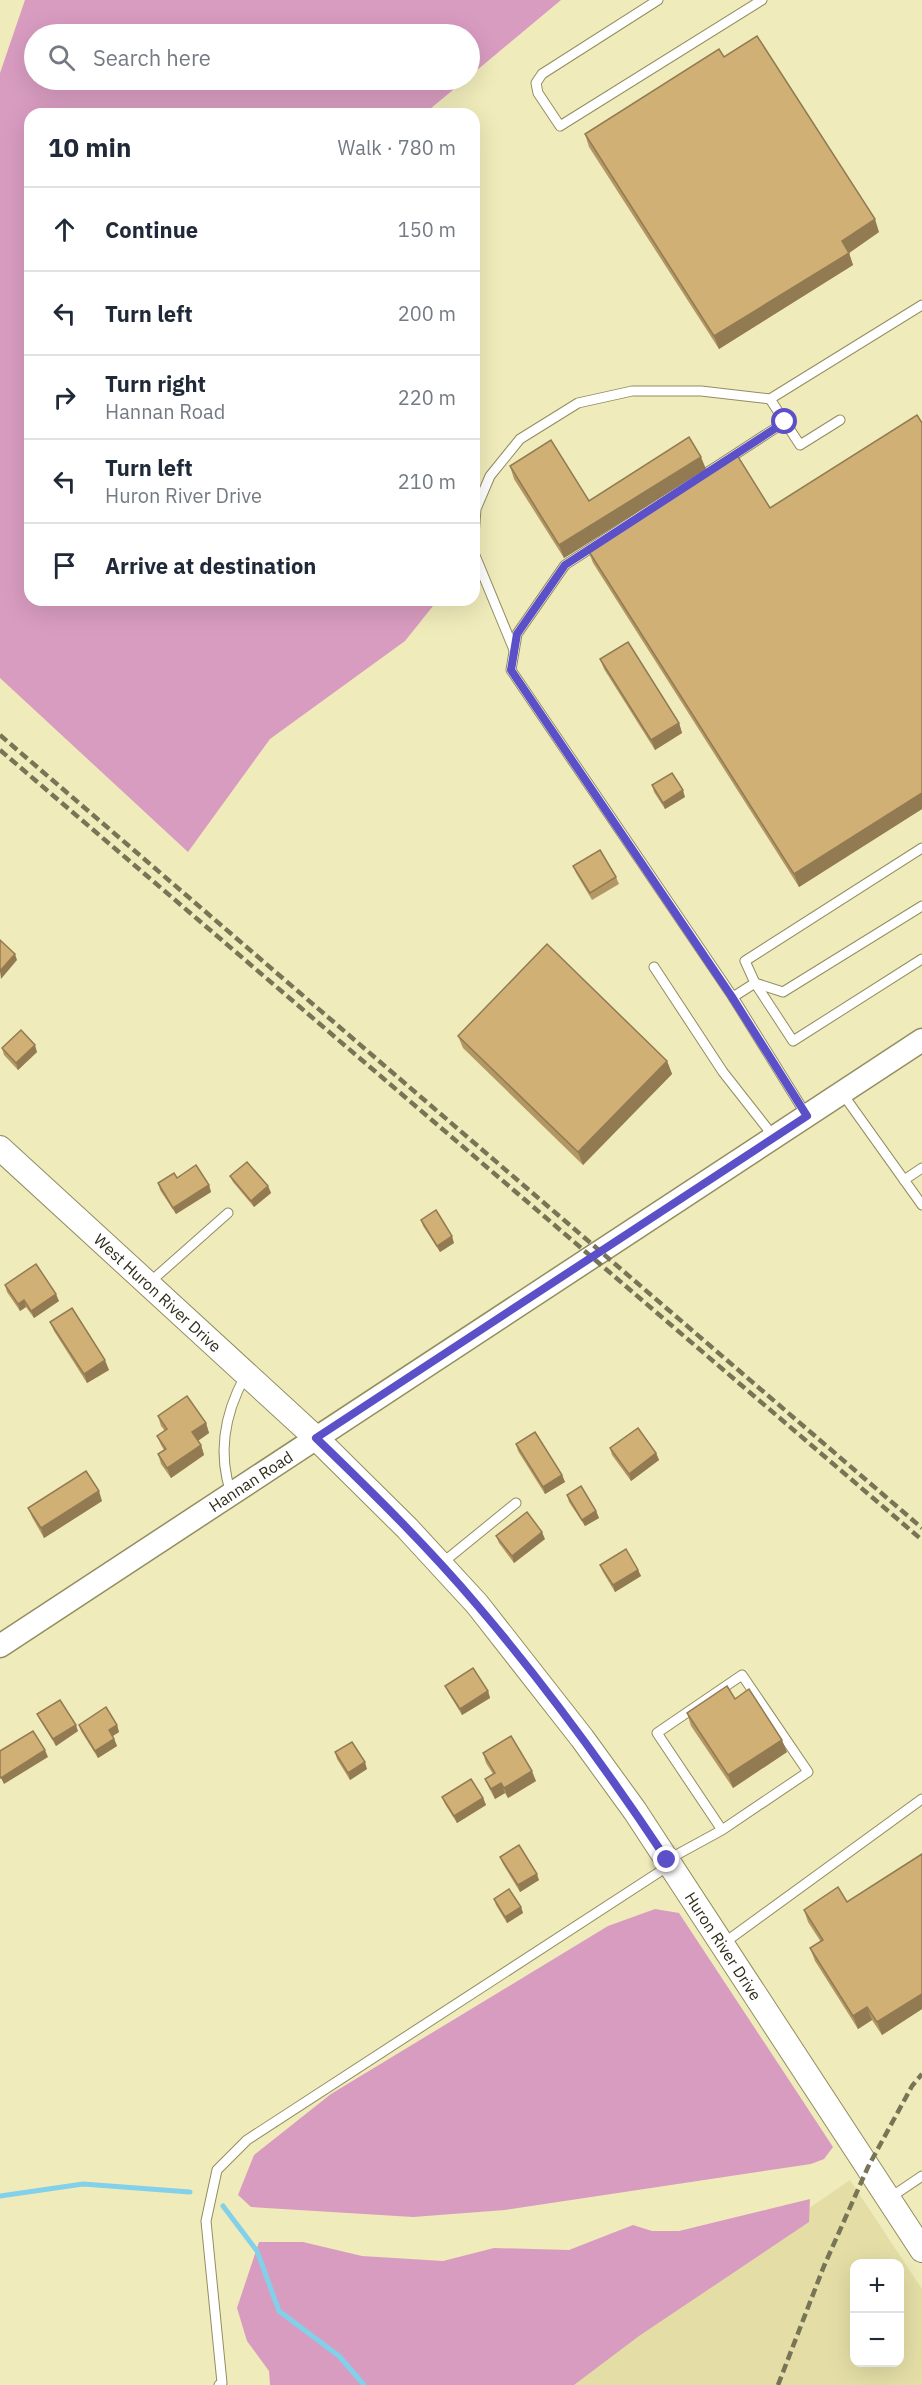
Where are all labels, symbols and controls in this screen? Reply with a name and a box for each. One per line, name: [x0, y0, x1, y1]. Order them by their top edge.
search box: [24, 24, 480, 90]
icon: search: [45, 41, 78, 74]
text: Search here: [93, 43, 211, 72]
text: 10 min: [48, 130, 132, 164]
text: Walk · 780 m: [338, 134, 456, 161]
icon: ahead: [48, 213, 81, 246]
text: Continue: [105, 215, 198, 244]
text: 150 m: [398, 216, 456, 243]
icon: left: [48, 297, 81, 330]
text: Turn left: [105, 299, 193, 328]
text: 200 m: [398, 300, 456, 327]
text: Turn right: [105, 369, 206, 398]
icon: right: [48, 381, 81, 414]
text: 220 m: [398, 384, 456, 411]
text: Hannan Road: [105, 398, 225, 425]
route start: [771, 408, 797, 434]
text: Turn left: [105, 453, 193, 482]
icon: left: [48, 465, 81, 498]
text: 210 m: [398, 468, 456, 495]
text: Huron River Drive: [105, 482, 262, 509]
icon: arrive: [48, 549, 81, 582]
text: Arrive at destination: [105, 551, 316, 580]
street label: West Huron River Drive: [90, 1229, 226, 1356]
street label: Hannan Road: [205, 1446, 296, 1516]
route end: [653, 1846, 679, 1872]
street label: Huron River Drive: [681, 1888, 766, 2004]
map controls: [850, 2259, 904, 2367]
button: +: [850, 2259, 904, 2313]
button: −: [850, 2313, 904, 2367]

